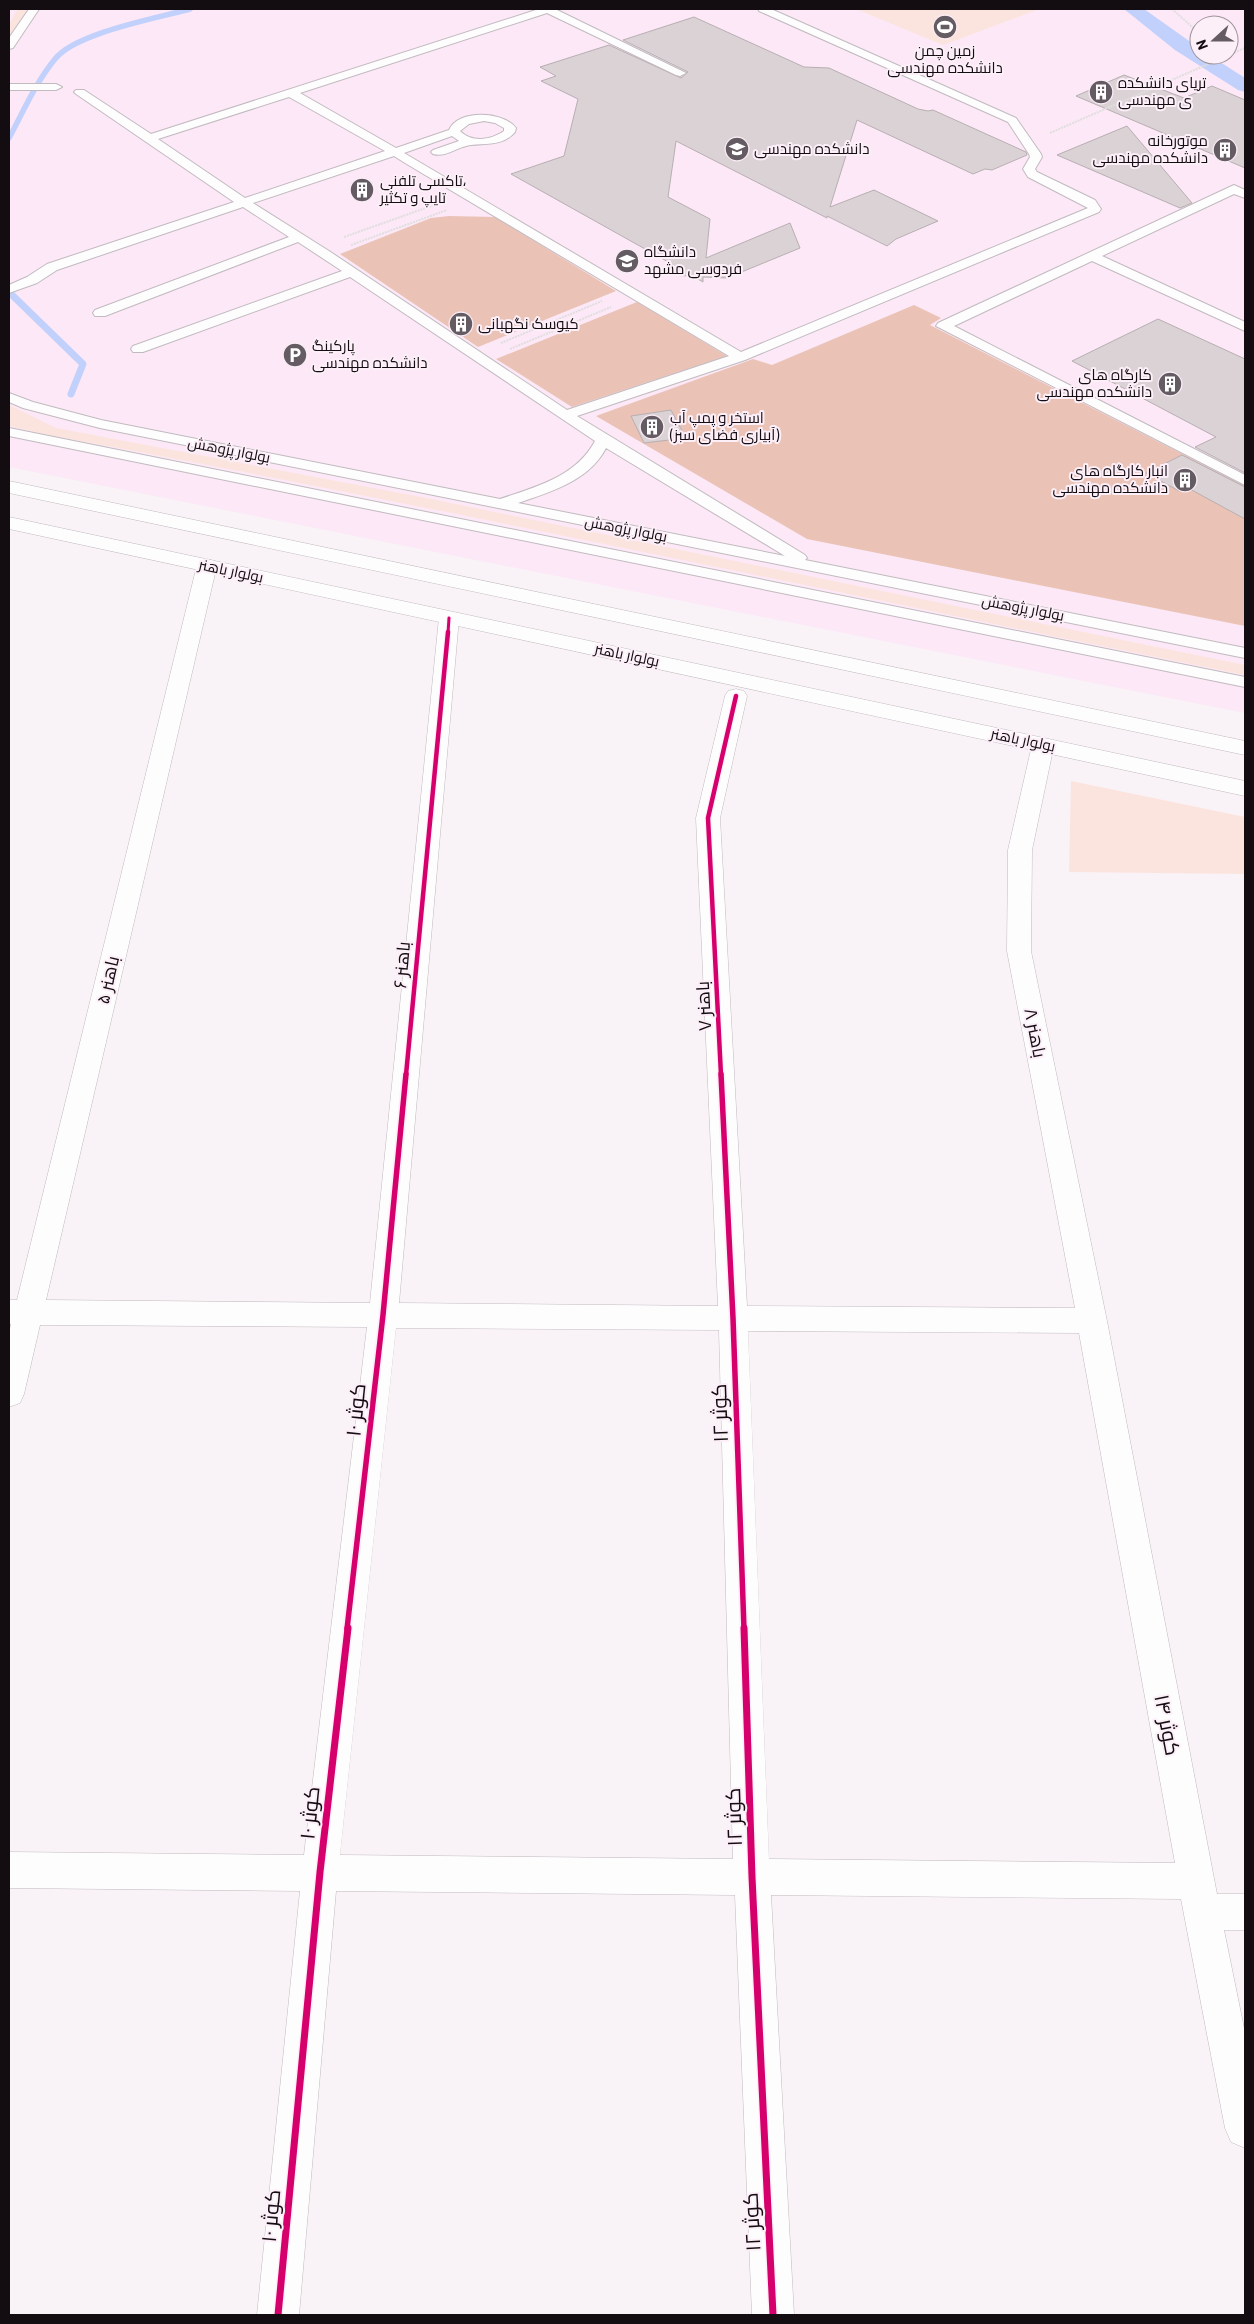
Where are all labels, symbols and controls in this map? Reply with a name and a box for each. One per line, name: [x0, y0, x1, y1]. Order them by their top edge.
sports icon: زمین چمن دانشکده مهندسی: [932, 14, 958, 40]
north arrow: [1189, 15, 1239, 65]
text: N: [1192, 37, 1211, 52]
place label: زمین چمن دانشکده مهندسی: [887, 41, 1003, 78]
place label: تریای دانشکده ی مهندسی: [1118, 73, 1206, 110]
building icon: تریای دانشکده ی مهندسی: [1088, 79, 1114, 105]
place label: موتورخانه دانشکده مهندسی: [1093, 131, 1208, 168]
school or university icon: دانشکده مهندسی: [724, 136, 750, 162]
building icon: موتورخانه دانشکده مهندسی: [1212, 137, 1238, 163]
place label: دانشکده مهندسی: [754, 139, 869, 159]
place label: تاکسی تلفنی، تایپ و تکثیر: [379, 171, 466, 208]
building icon: تاکسی تلفنی، تایپ و تکثیر: [349, 177, 375, 203]
place label: دانشگاه فردوسی مشهد: [644, 242, 742, 279]
school or university icon: دانشگاه فردوسی مشهد: [614, 248, 640, 274]
building icon: کیوسک نگهبانی: [448, 311, 474, 337]
place label: کیوسک نگهبانی: [478, 314, 579, 334]
place label: پارکینگ دانشکده مهندسی: [312, 336, 427, 373]
parking icon: پارکینگ دانشکده مهندسی: [282, 342, 308, 368]
place label: کارگاه های دانشکده مهندسی: [1037, 365, 1152, 402]
building icon: کارگاه های دانشکده مهندسی: [1157, 371, 1183, 397]
place label: استخر و پمپ آب (آبیاری فضای سبز): [669, 408, 779, 445]
building icon: استخر و پمپ آب (آبیاری فضای سبز): [639, 414, 665, 440]
street label: بولوار پژوهش: [186, 432, 272, 468]
place label: انبار کارگاه های دانشکده مهندسی: [1053, 461, 1168, 498]
building icon: انبار کارگاه های دانشکده مهندسی: [1172, 467, 1198, 493]
street label: بولوار پژوهش: [583, 511, 669, 547]
street label: بولوار باهنر: [196, 554, 265, 587]
street label: بولوار پژوهش: [980, 590, 1066, 626]
street label: بولوار باهنر: [592, 638, 661, 671]
street label: بولوار باهنر: [988, 723, 1057, 756]
street label: باهنر ۶: [388, 940, 415, 990]
street label: باهنر ۵: [91, 954, 124, 1006]
street label: باهنر ۷: [691, 980, 716, 1032]
street label: باهنر ۸: [1019, 1006, 1052, 1060]
street label: کوثر ۱۰: [339, 1382, 371, 1438]
street label: کوثر ۱۲: [705, 1383, 733, 1443]
street label: کوثر ۱۴: [1149, 1692, 1187, 1758]
street label: کوثر ۱۰: [293, 1785, 325, 1841]
street label: کوثر ۱۲: [719, 1787, 747, 1847]
street label: کوثر ۱۰: [255, 2188, 285, 2244]
street label: کوثر ۱۲: [736, 2192, 766, 2252]

